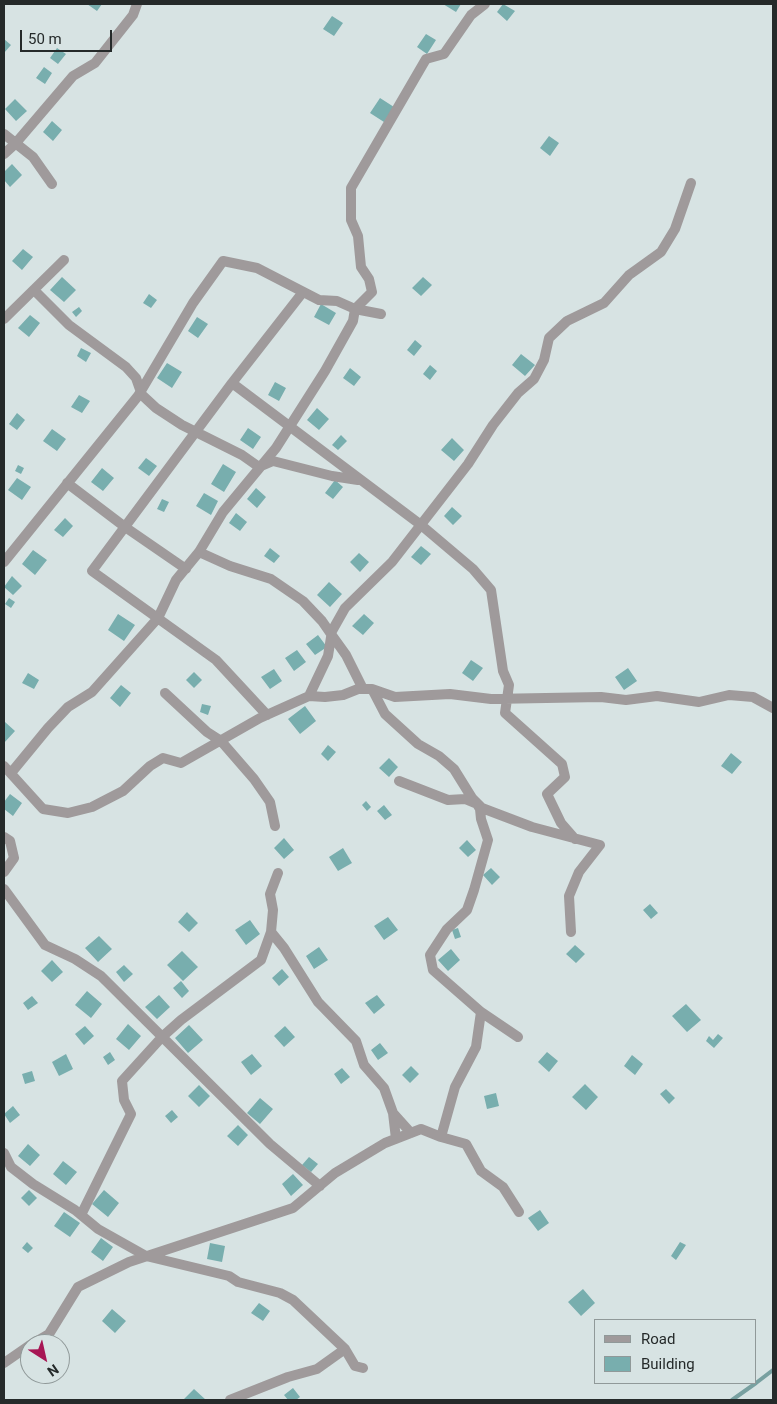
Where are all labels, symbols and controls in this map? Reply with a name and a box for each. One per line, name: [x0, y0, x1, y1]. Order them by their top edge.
scale bar: [22, 20, 115, 52]
text: 50 m: [28, 30, 62, 48]
legend: [594, 1319, 757, 1384]
text: Road: [641, 1330, 675, 1348]
north arrow: [20, 1334, 70, 1384]
text: Building: [641, 1355, 695, 1373]
text: N: [44, 1361, 62, 1380]

